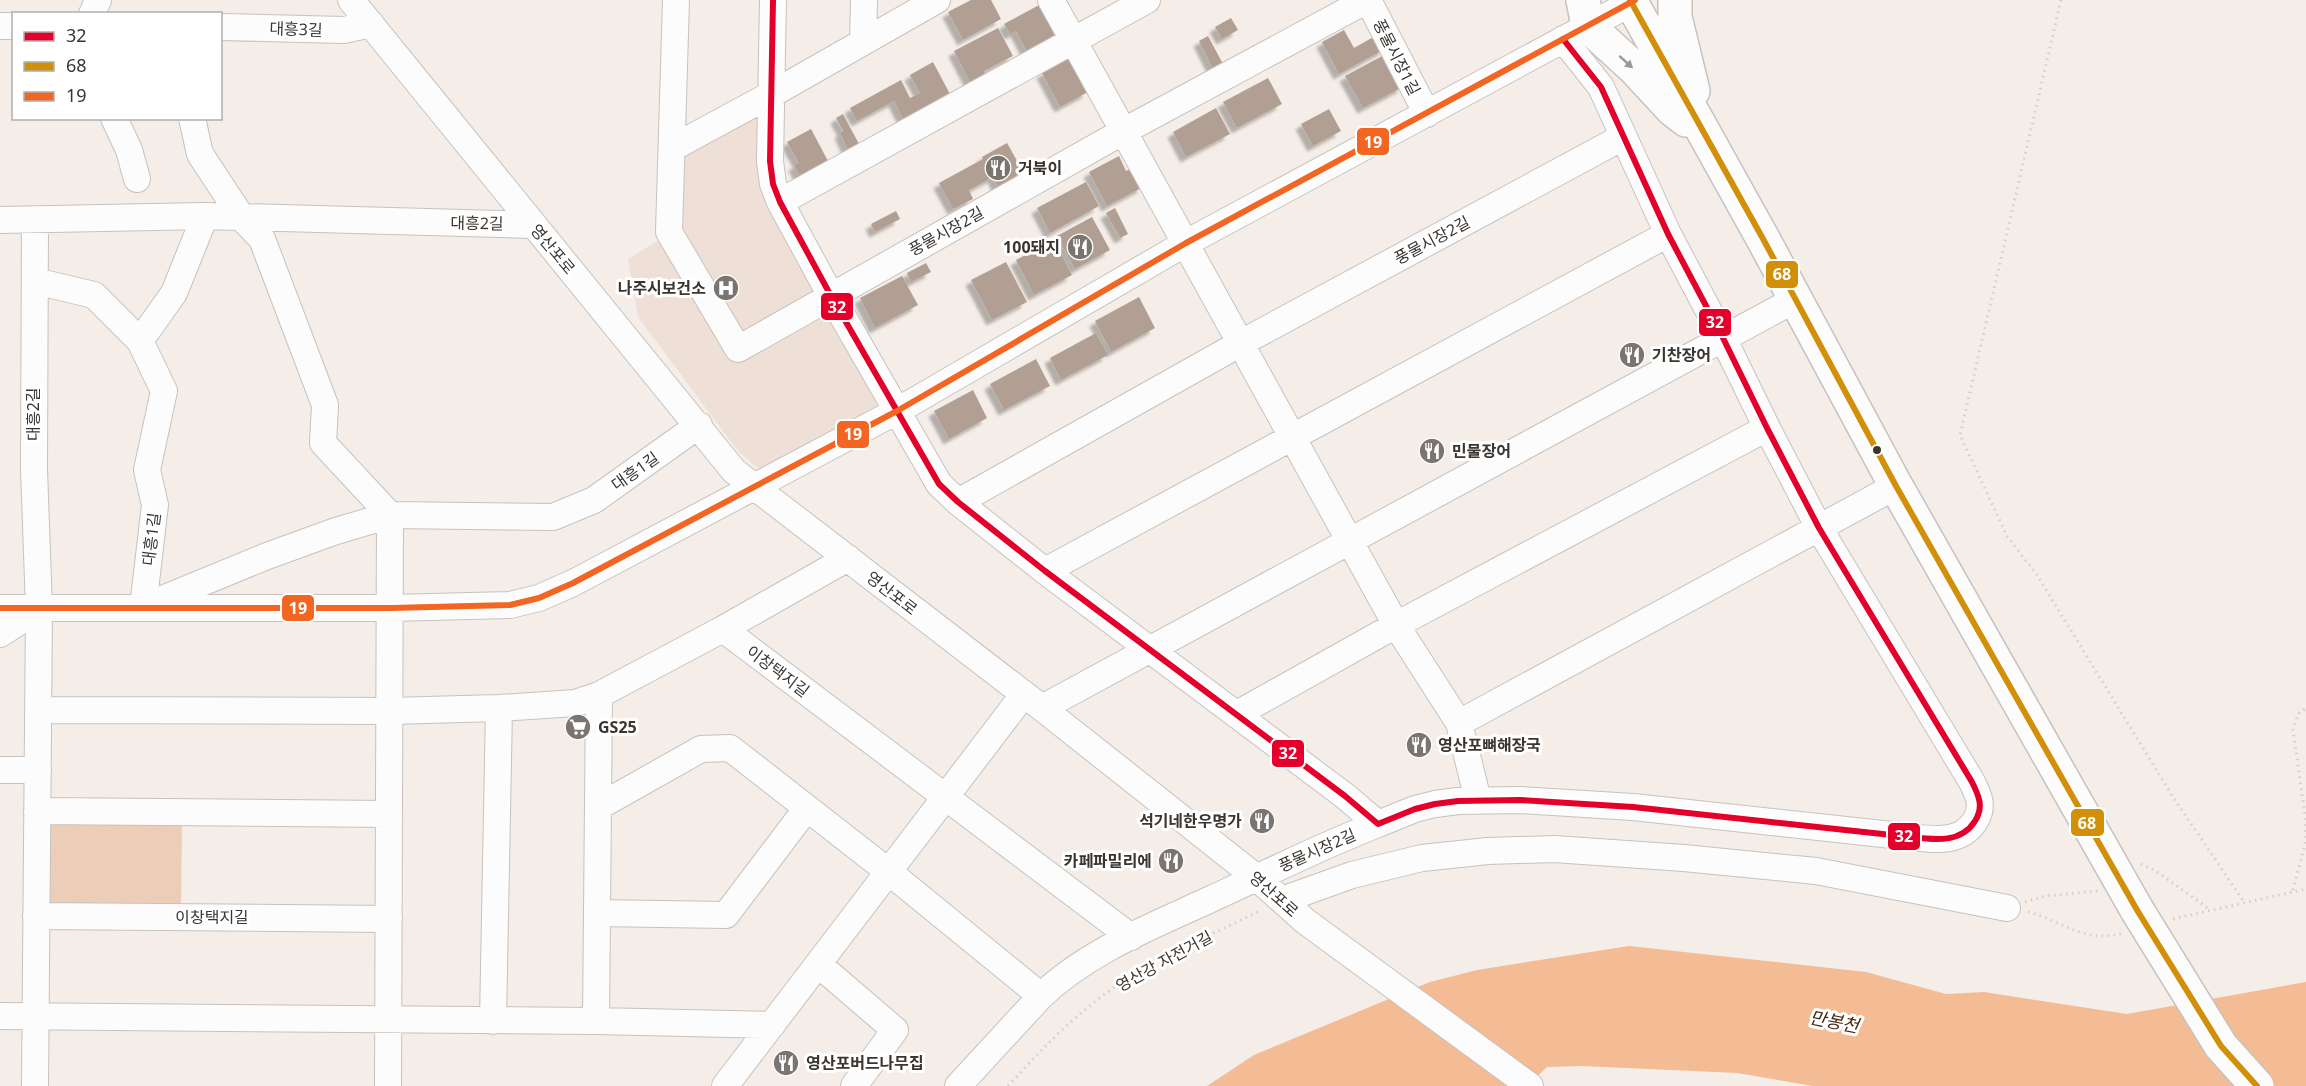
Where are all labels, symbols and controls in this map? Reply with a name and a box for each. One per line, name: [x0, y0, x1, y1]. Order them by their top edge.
legend: [12, 12, 222, 120]
street label: 풍물시장1길: [1368, 15, 1426, 99]
street label: 대흥3길: [269, 17, 323, 41]
text: 32: [66, 23, 87, 47]
text: 68: [66, 53, 87, 77]
one-way arrow: [1619, 55, 1634, 69]
text: 19: [66, 83, 87, 107]
line badge: 19: [1356, 127, 1390, 156]
text: 19: [1364, 131, 1382, 153]
restaurant icon: 거북이: [983, 153, 1013, 183]
place label: 거북이: [1018, 157, 1062, 179]
street label: 풍물시장2길: [904, 201, 988, 261]
street label: 풍물시장2길: [1390, 211, 1474, 269]
street label: 대흥2길: [450, 212, 504, 234]
street label: 영산포로: [526, 219, 581, 279]
restaurant icon: 100돼지: [1065, 232, 1095, 262]
place label: 100돼지: [1003, 236, 1060, 258]
line badge: 68: [1765, 260, 1799, 289]
text: 68: [1773, 263, 1791, 285]
hospital icon: 나주시보건소: [711, 273, 741, 303]
place label: 나주시보건소: [618, 277, 706, 299]
line badge: 32: [820, 292, 854, 321]
text: 32: [828, 296, 846, 318]
line badge: 32: [1698, 308, 1732, 337]
text: 32: [1706, 311, 1724, 333]
restaurant icon: 기찬장어: [1617, 340, 1647, 370]
place label: 기찬장어: [1652, 344, 1711, 366]
street label: 대흥2길: [22, 387, 44, 441]
line badge: 19: [836, 420, 870, 449]
text: 19: [844, 423, 862, 445]
restaurant icon: 민물장어: [1417, 436, 1447, 466]
place label: 민물장어: [1452, 440, 1511, 462]
unlabelled marker: [1871, 444, 1883, 456]
street label: 대흥1길: [607, 447, 663, 495]
street label: 대흥1길: [137, 511, 165, 567]
street label: 영산포로: [862, 566, 922, 620]
line badge: 19: [281, 594, 315, 622]
text: 19: [289, 597, 307, 619]
street label: 이창택지길: [742, 640, 814, 702]
supermarket icon: GS25: [563, 712, 593, 742]
place label: GS25: [598, 716, 637, 738]
restaurant icon: 영산포뼈해장국: [1404, 730, 1434, 760]
place label: 영산포뼈해장국: [1438, 734, 1541, 756]
line badge: 32: [1271, 739, 1305, 768]
text: 32: [1279, 742, 1297, 764]
restaurant icon: 석기네한우명가: [1247, 806, 1277, 836]
line badge: 68: [2070, 808, 2105, 837]
place label: 석기네한우명가: [1139, 810, 1242, 832]
text: 68: [2078, 812, 2096, 834]
line badge: 32: [1887, 822, 1921, 851]
street label: 풍물시장2길: [1275, 823, 1359, 877]
text: 32: [1895, 825, 1913, 847]
restaurant icon: 카페파밀리에: [1156, 846, 1186, 876]
place label: 카페파밀리에: [1064, 850, 1152, 872]
street label: 영산포로: [1245, 866, 1303, 922]
street label: 이창택지길: [175, 906, 249, 928]
street label: 영산강 자전거길: [1112, 925, 1216, 997]
water label: 만봉천: [1808, 1004, 1863, 1038]
restaurant icon: 영산포버드나무집: [771, 1048, 801, 1078]
place label: 영산포버드나무집: [806, 1052, 924, 1074]

